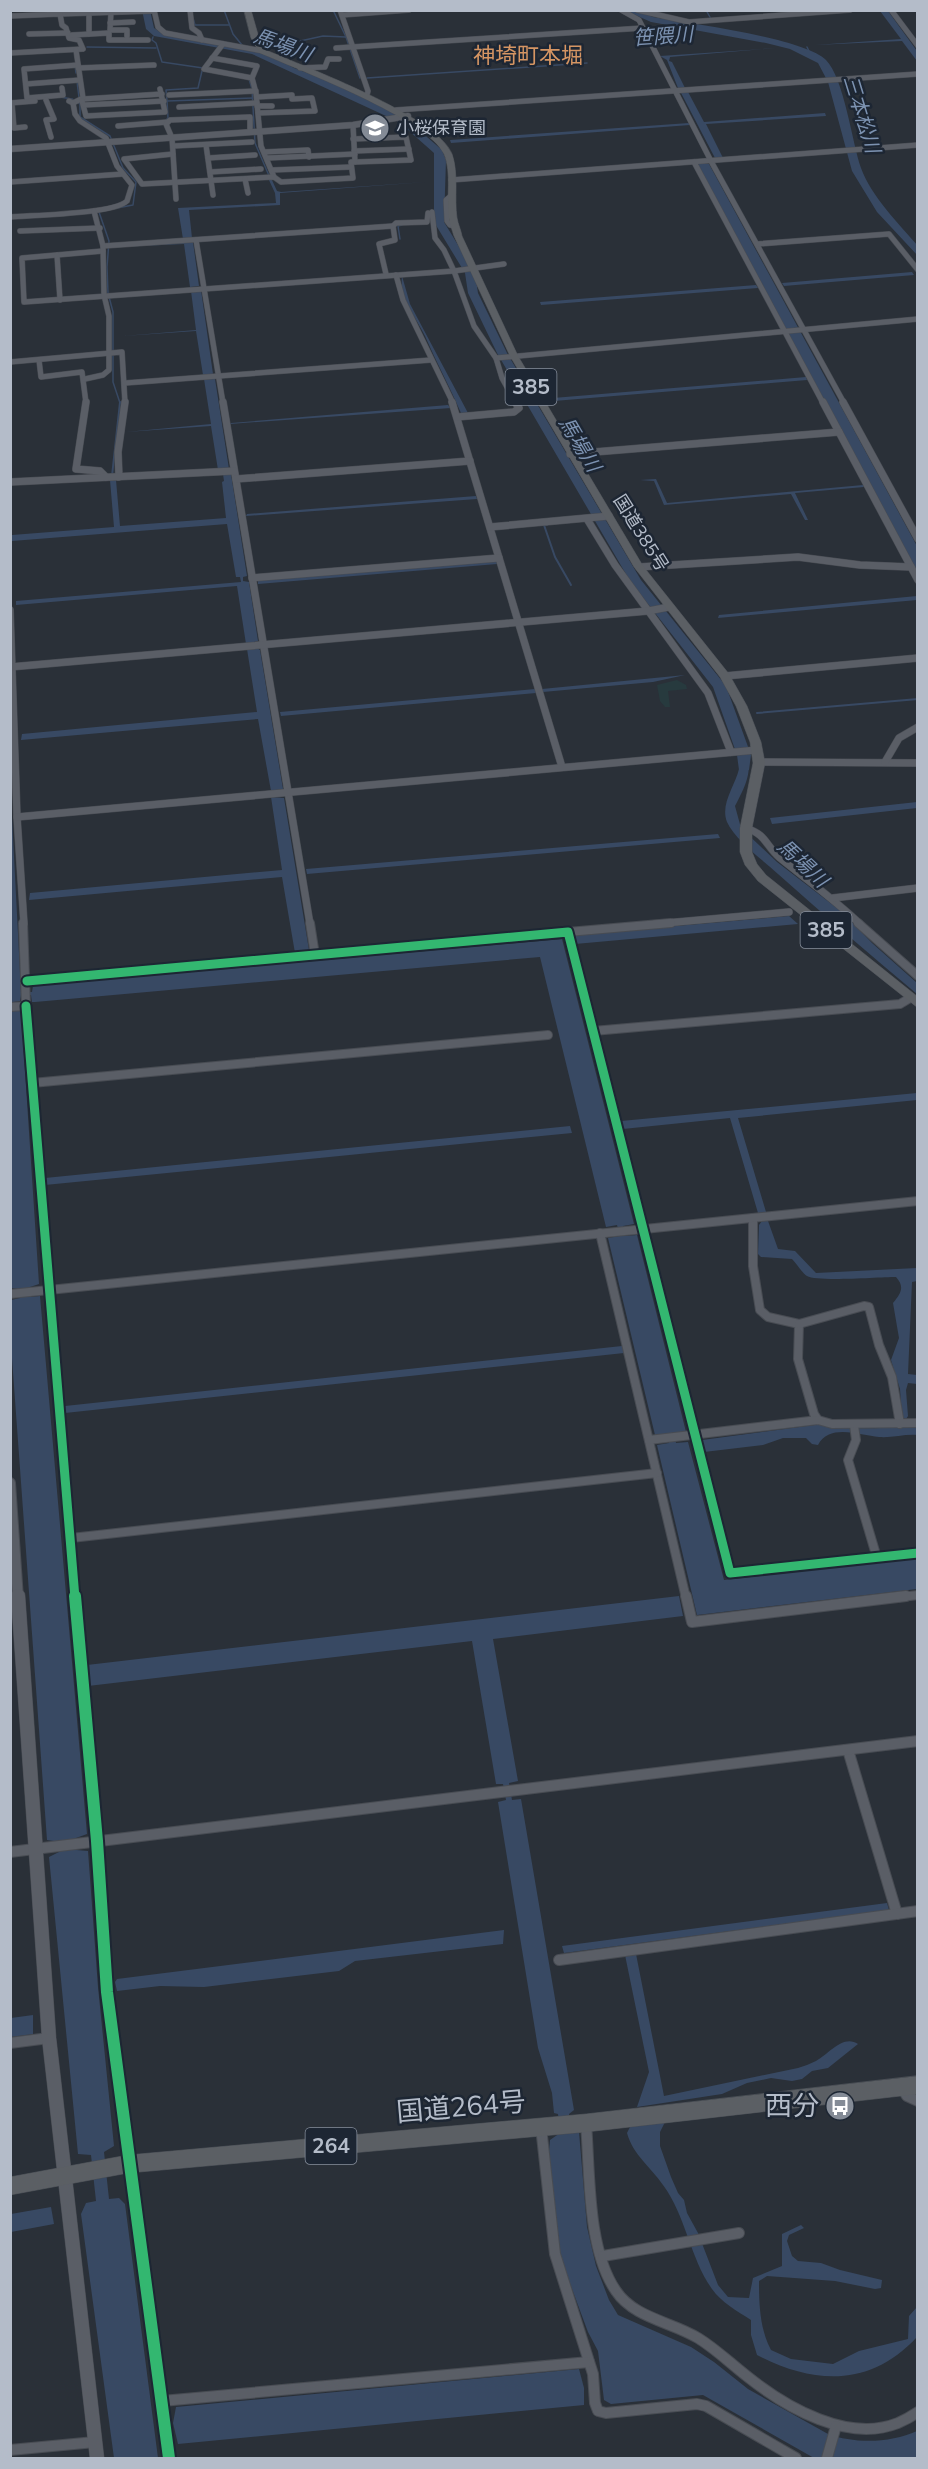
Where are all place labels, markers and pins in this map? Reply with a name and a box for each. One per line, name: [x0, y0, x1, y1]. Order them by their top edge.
school or university icon: 小桜保育園: [359, 112, 391, 144]
place label: 小桜保育園: [396, 116, 486, 139]
place label: 西分: [765, 2088, 819, 2122]
bus stop icon: 西分: [824, 2090, 856, 2122]

